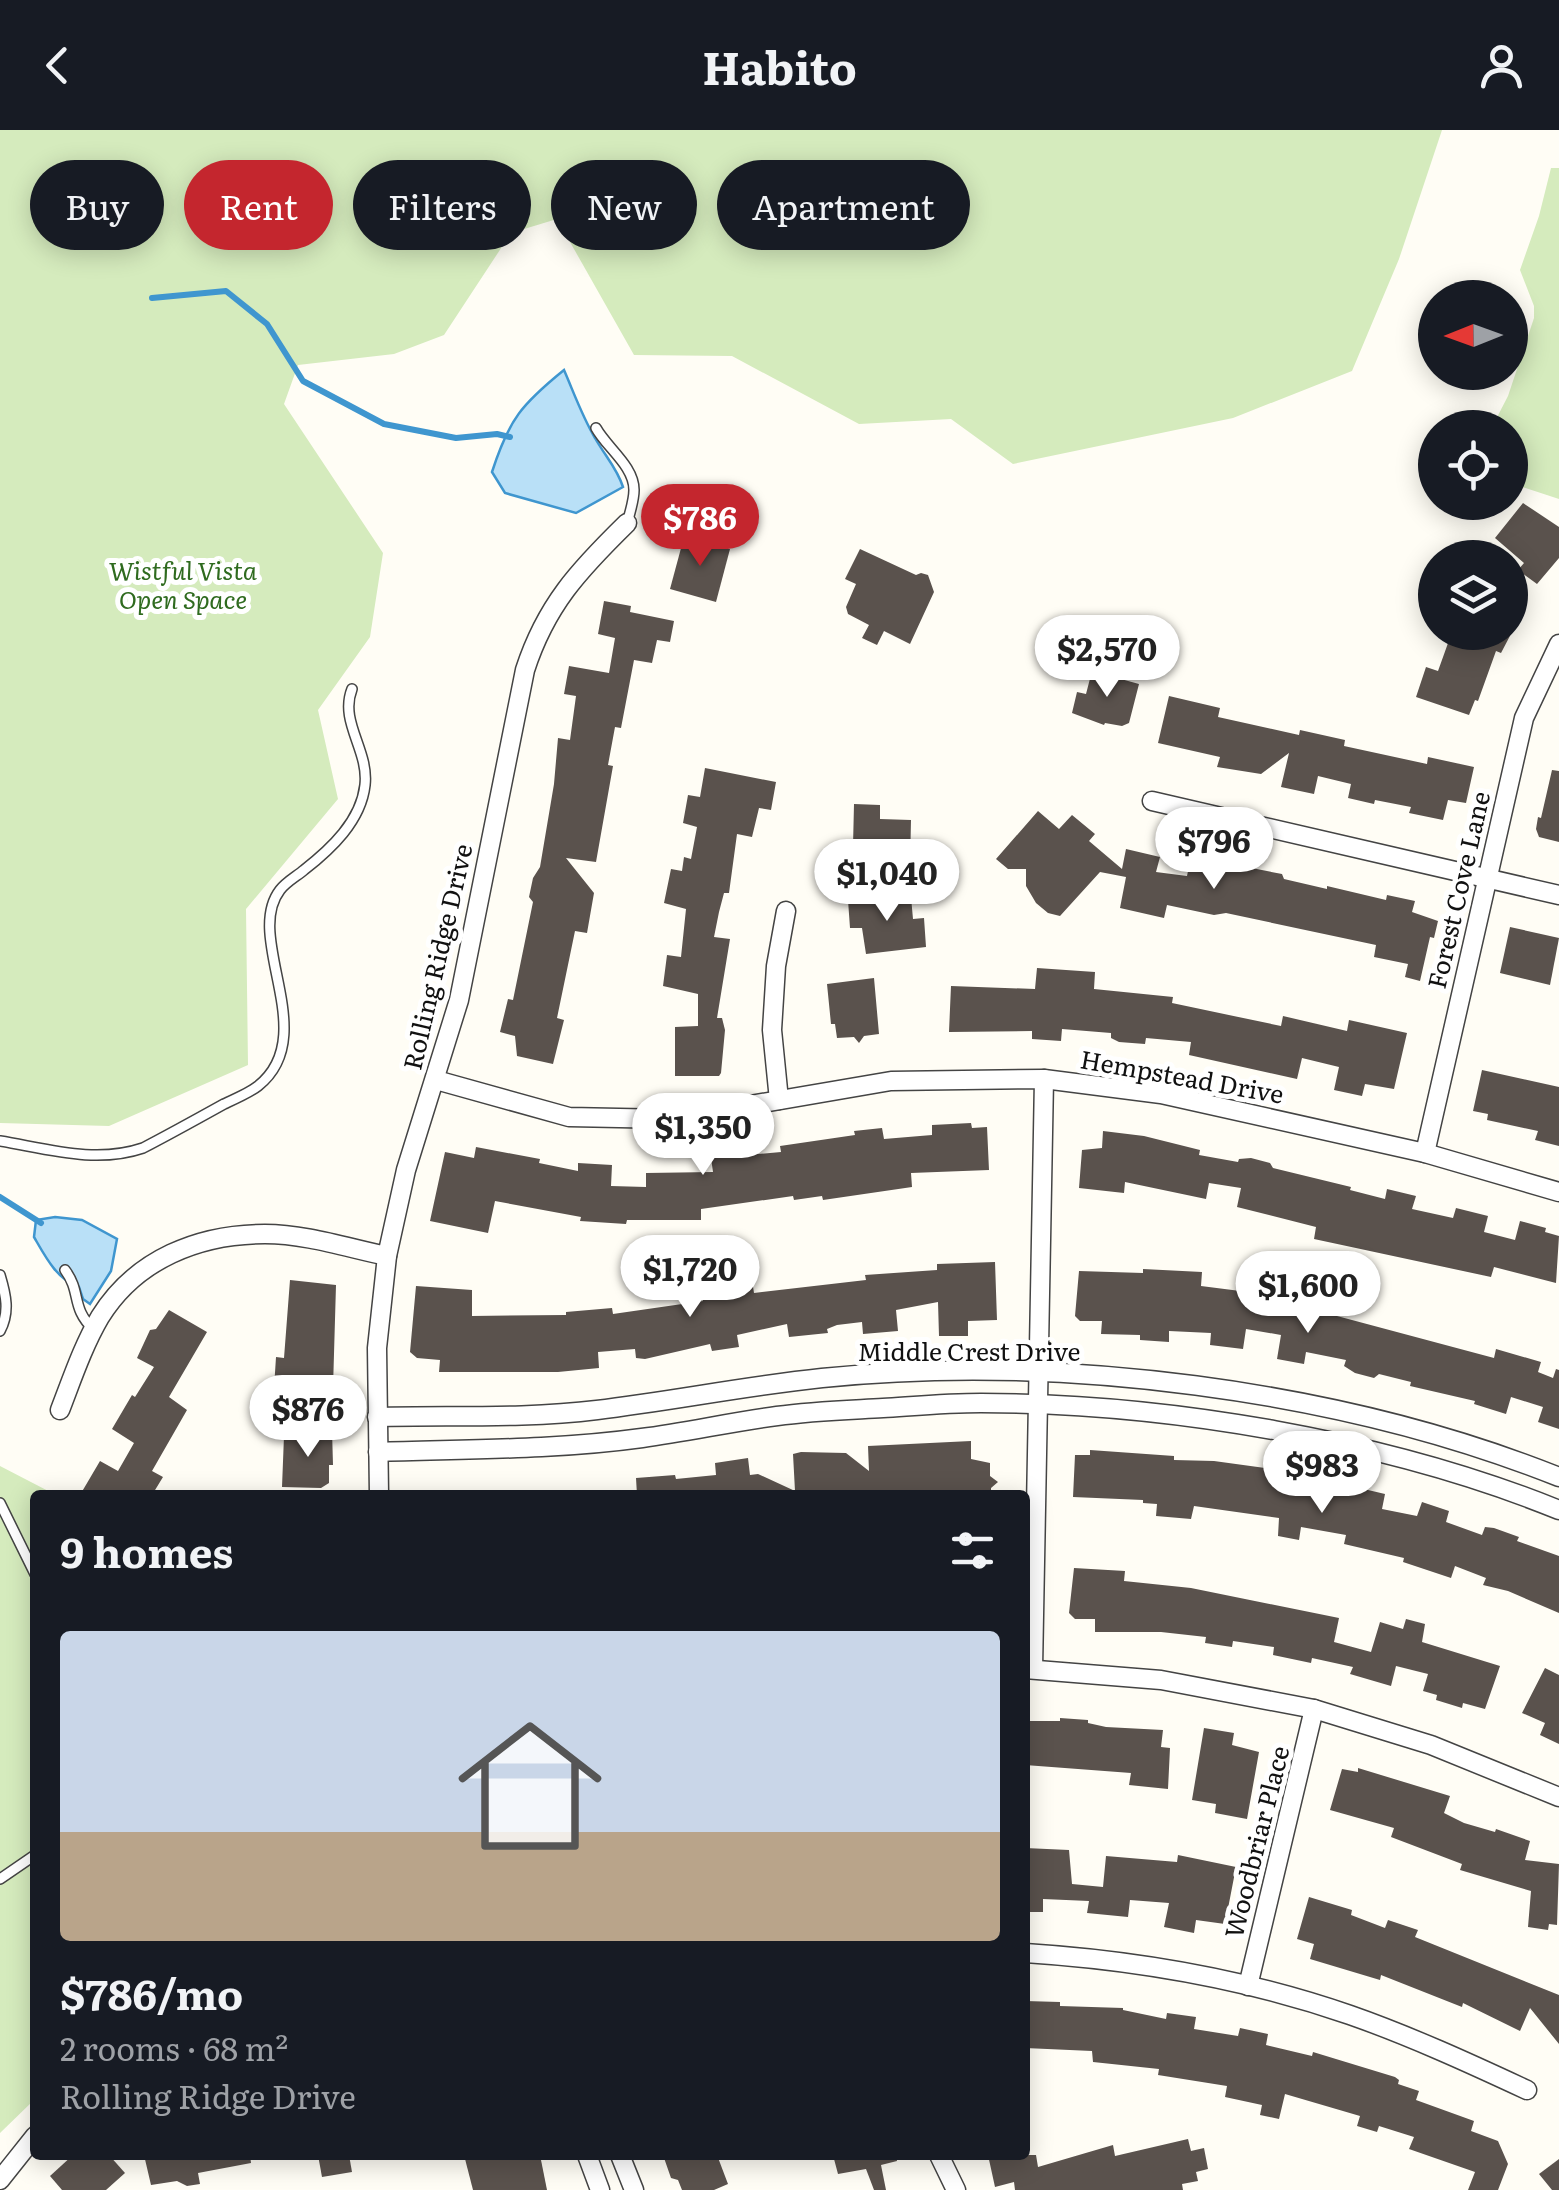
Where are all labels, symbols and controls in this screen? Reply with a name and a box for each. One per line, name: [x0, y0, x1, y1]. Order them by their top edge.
text: Habito: [702, 32, 857, 99]
icon: back: [30, 38, 85, 93]
icon: person: [1474, 38, 1529, 93]
chip: Buy: [30, 160, 164, 250]
chip: Rent: [184, 160, 333, 250]
chip: Filters: [353, 160, 531, 250]
chip: New: [551, 160, 697, 250]
chip: Apartment: [717, 160, 970, 250]
north arrow: [1418, 280, 1528, 390]
map controls: [1418, 280, 1528, 650]
button: locate: [1418, 410, 1528, 520]
pin: $786: [641, 484, 759, 569]
text: $786: [663, 492, 737, 540]
button: layers: [1418, 540, 1528, 650]
park label: Wistful Vista Open Space: [109, 551, 258, 617]
pin: $2,570: [1026, 615, 1188, 700]
text: $2,570: [1057, 623, 1157, 671]
street label: Forest Cove Lane: [1417, 787, 1498, 992]
pin: $796: [1155, 807, 1273, 892]
text: $796: [1177, 815, 1251, 863]
pin: $1,040: [806, 839, 968, 924]
street label: Rolling Ridge Drive: [393, 840, 481, 1073]
text: $1,040: [836, 847, 938, 895]
street label: Hempstead Drive: [1078, 1039, 1287, 1112]
pin: $1,350: [622, 1093, 784, 1178]
text: $1,350: [654, 1101, 752, 1149]
pin: $1,720: [609, 1235, 771, 1320]
text: $1,720: [643, 1243, 737, 1291]
pin: $1,600: [1227, 1251, 1389, 1336]
text: $1,600: [1258, 1259, 1358, 1307]
street label: Middle Crest Drive: [857, 1332, 1081, 1369]
pin: $876: [249, 1375, 367, 1460]
text: $876: [272, 1383, 345, 1431]
pin: $983: [1263, 1431, 1381, 1516]
text: $983: [1285, 1439, 1359, 1487]
text: 9 homes: [60, 1519, 233, 1581]
icon: filters: [945, 1523, 1000, 1578]
icon: home: [440, 1696, 620, 1876]
street label: Woodbriar Place: [1214, 1742, 1297, 1942]
text: $786/mo: [60, 1961, 243, 2023]
text: 2 rooms · 68 m²: [60, 2023, 288, 2071]
text: Rolling Ridge Drive: [60, 2071, 356, 2119]

